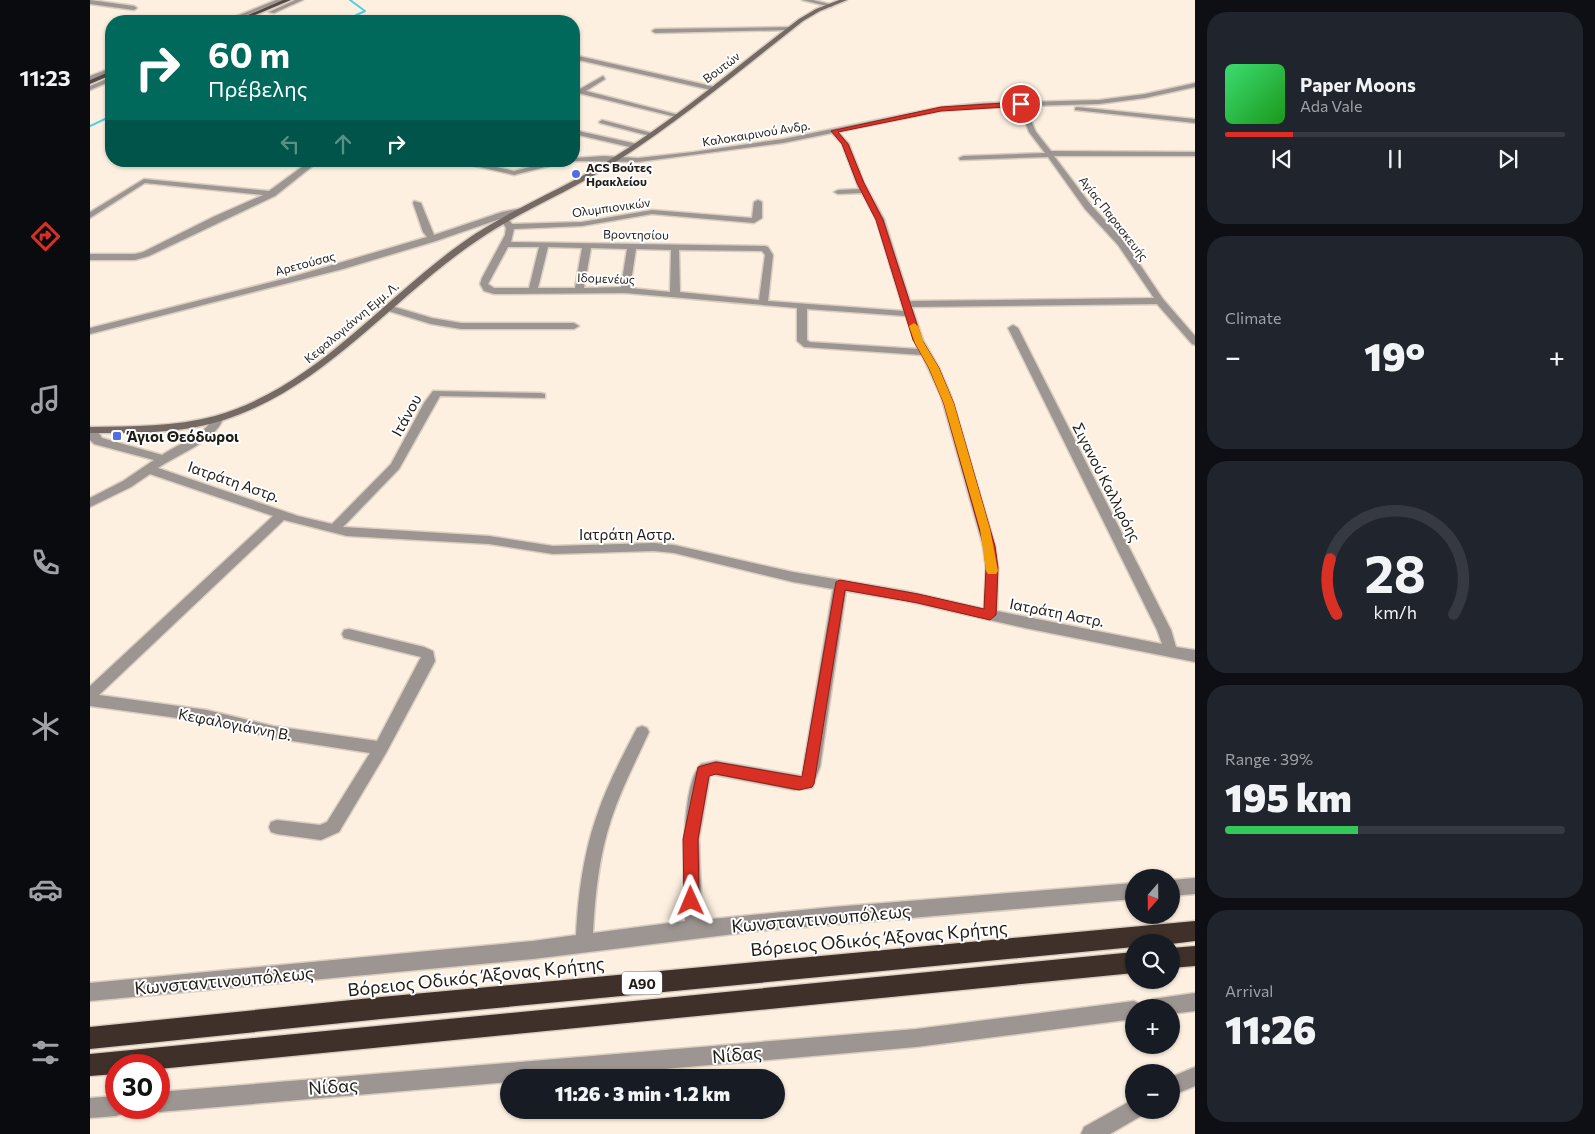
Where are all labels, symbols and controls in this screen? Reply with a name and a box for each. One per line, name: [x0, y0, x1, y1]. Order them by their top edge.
text: 60 m: [208, 32, 290, 75]
icon: right: [125, 35, 190, 100]
street label: Βουτών: [700, 49, 742, 85]
text: 11:23: [19, 64, 71, 91]
text: Paper Moons: [1300, 73, 1416, 96]
text: Πρέβελης: [208, 75, 308, 102]
pin: [1000, 83, 1042, 125]
icon: arrive: [1007, 90, 1035, 118]
text: Ada Vale: [1300, 96, 1362, 115]
street label: Καλοκαιρινού Ανδρ.: [701, 118, 811, 148]
icon: left: [276, 130, 304, 158]
icon: ahead: [329, 130, 357, 158]
icon: right: [382, 130, 410, 158]
icon: previous: [1268, 145, 1296, 173]
icon: pause: [1381, 145, 1409, 173]
icon: next: [1494, 145, 1522, 173]
place label: ACS Βούτες Ηρακλείου: [586, 160, 652, 188]
marker: ACS Βούτες Ηρακλείου: [570, 168, 582, 180]
street label: Αγίας Παρασκευής: [1077, 173, 1151, 263]
street label: Ολυμπιονικών: [571, 195, 651, 219]
icon: directions: [28, 219, 63, 254]
street label: Βροντησίου: [603, 226, 669, 242]
street label: Αρετούσας: [273, 248, 337, 278]
street label: Ιδομενέως: [577, 270, 635, 286]
street label: Κεφαλογιάννη Εμμ. Λ.: [301, 278, 401, 365]
text: Climate: [1225, 308, 1281, 327]
text: 19°: [1364, 332, 1425, 379]
text: −: [1225, 339, 1241, 373]
text: +: [1549, 339, 1565, 373]
icon: music: [28, 382, 63, 417]
street label: Ιτάνου: [387, 391, 425, 439]
street label: Σιγανού Καλλιρόης: [1069, 420, 1145, 544]
place label: Άγιοι Θεόδωροι: [126, 427, 239, 445]
marker: Άγιοι Θεόδωροι: [111, 430, 123, 442]
street label: Ιατράτη Αστρ.: [186, 457, 282, 505]
street label: Ιατράτη Αστρ.: [579, 525, 675, 543]
text: 28: [1364, 540, 1426, 604]
icon: phone: [28, 545, 63, 580]
street label: Ιατράτη Αστρ.: [1008, 594, 1106, 630]
text: km/h: [1373, 601, 1417, 623]
street label: Κεφαλογιάννη Β.: [177, 704, 293, 744]
icon: climate: [28, 709, 63, 744]
text: Range · 39%: [1225, 749, 1313, 768]
text: 195 km: [1225, 773, 1352, 820]
north arrow: [1125, 869, 1180, 924]
map controls: [1125, 869, 1180, 1119]
icon: car: [28, 872, 63, 907]
position arrow: [664, 874, 716, 926]
street label: Κωνσταντινουπόλεως: [731, 899, 912, 937]
street label: Βόρειος Οδικός Άξονας Κρήτης: [749, 916, 1009, 960]
button: search: [1125, 934, 1180, 989]
street label: Βόρειος Οδικός Άξονας Κρήτης: [346, 952, 606, 1000]
street label: Κωνσταντινουπόλεως: [134, 961, 315, 999]
road number: Α90: [622, 971, 662, 994]
text: Arrival: [1225, 981, 1273, 1000]
button: +: [1125, 999, 1180, 1054]
text: 11:26: [1225, 1005, 1316, 1052]
icon: filters: [28, 1035, 63, 1070]
street label: Νίδας: [711, 1041, 763, 1067]
speed limit sign: 30: [105, 1054, 170, 1119]
button: −: [1125, 1064, 1180, 1119]
street label: Νίδας: [307, 1073, 359, 1099]
text: 11:26 · 3 min · 1.2 km: [555, 1082, 730, 1105]

